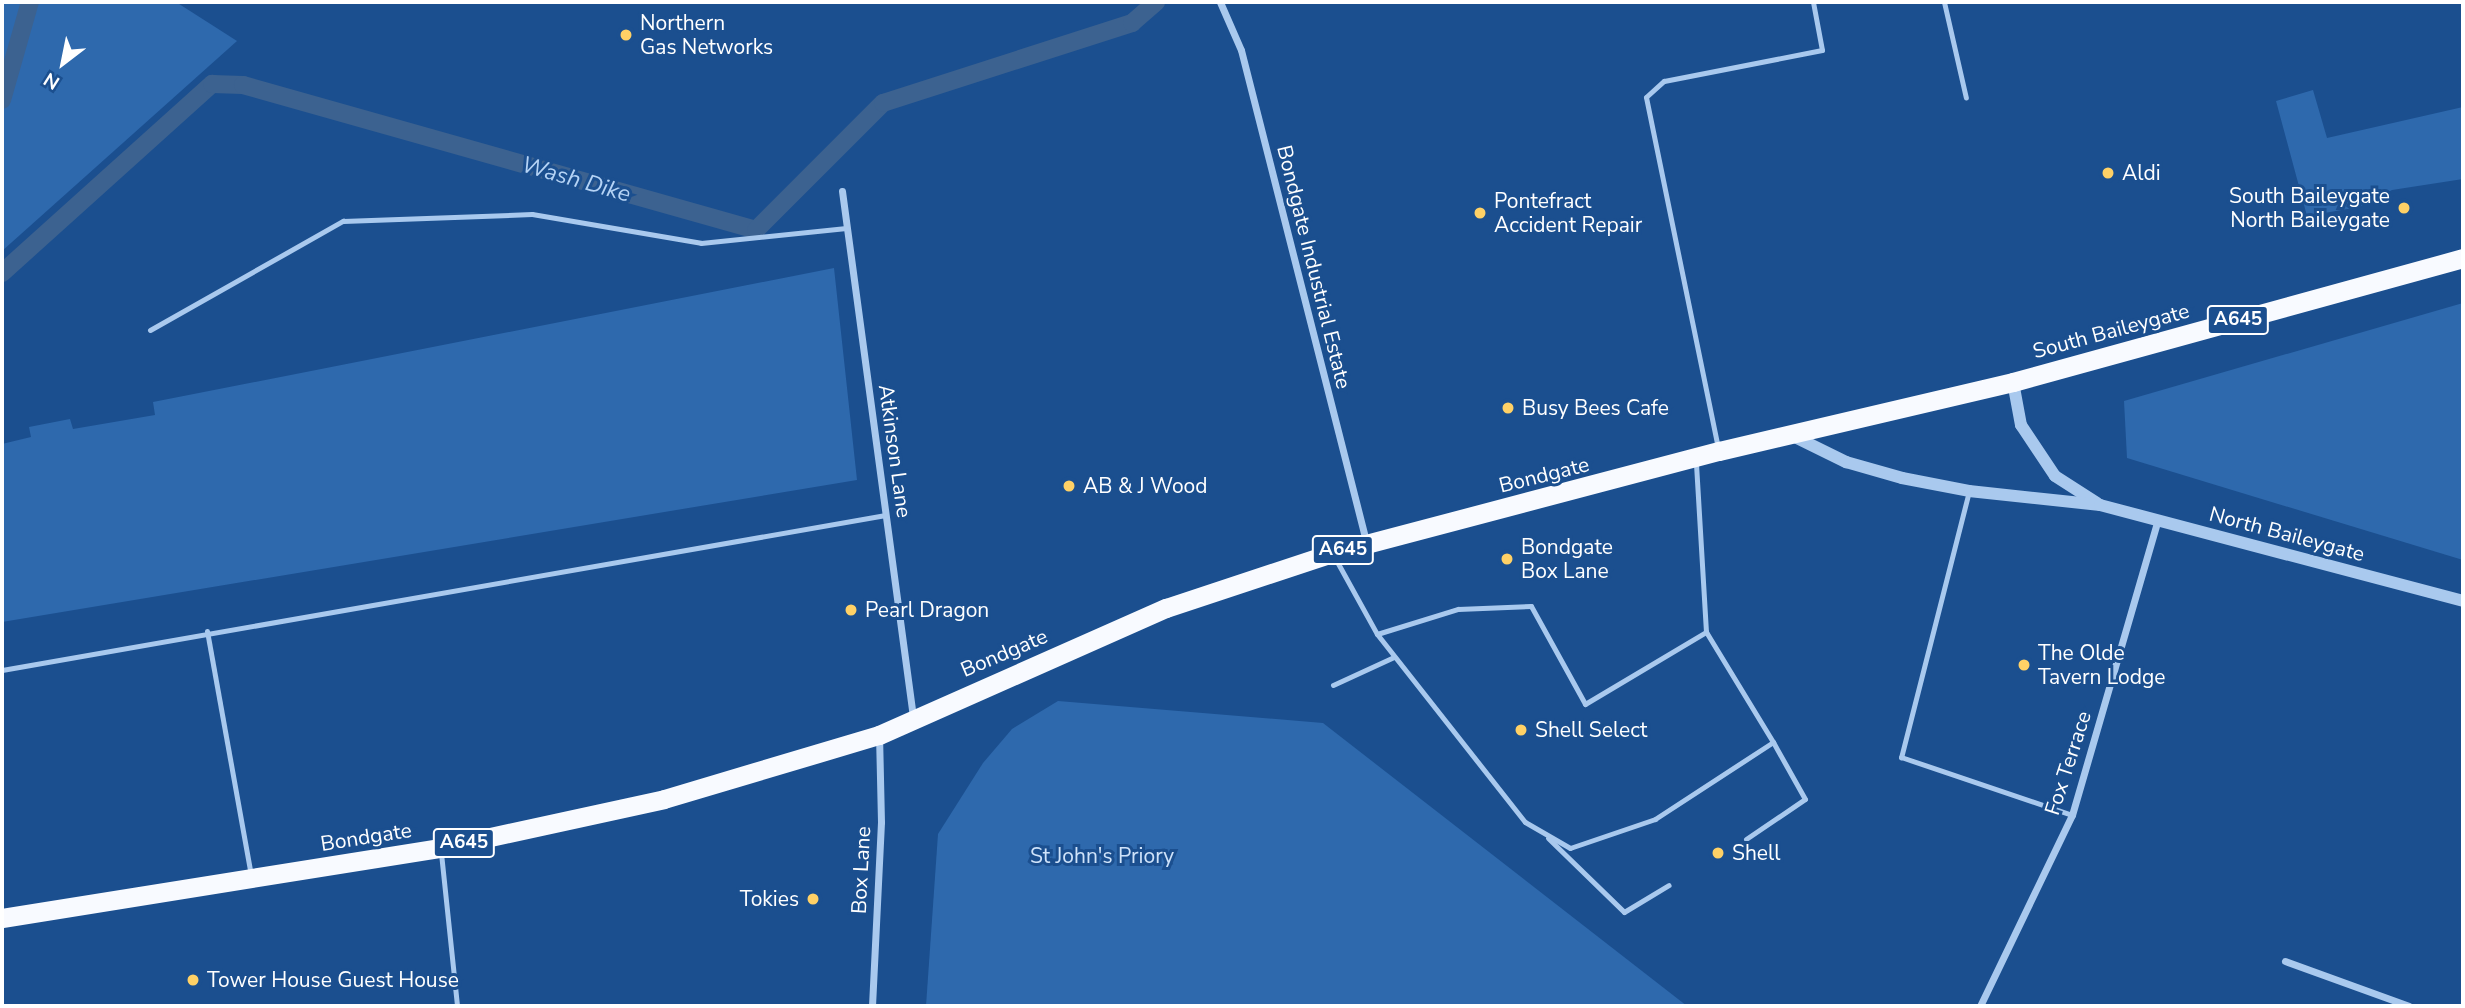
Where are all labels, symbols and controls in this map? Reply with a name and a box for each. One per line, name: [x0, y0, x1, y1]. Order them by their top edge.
place label: Northern Gas Networks: [640, 10, 773, 60]
marker: Northern Gas Networks: [618, 27, 634, 43]
north arrow: [28, 28, 98, 98]
text: N: [39, 66, 65, 96]
street label: Bondgate Industrial Estate: [1272, 143, 1356, 391]
water label: Wash Dike: [518, 151, 634, 209]
place label: Aldi: [2122, 160, 2161, 186]
marker: Aldi: [2100, 165, 2116, 181]
place label: South Baileygate North Baileygate: [2229, 183, 2390, 233]
place label: Pontefract Accident Repair: [1494, 188, 1642, 238]
marker: South Baileygate North Baileygate: [2396, 200, 2412, 216]
marker: Pontefract Accident Repair: [1472, 205, 1488, 221]
street label: South Baileygate: [2030, 298, 2192, 364]
road number: A645: [2206, 304, 2270, 336]
street label: Atkinson Lane: [873, 383, 917, 519]
place label: Busy Bees Cafe: [1522, 395, 1669, 421]
marker: Busy Bees Cafe: [1500, 400, 1516, 416]
street label: Bondgate: [1496, 452, 1592, 498]
place label: AB & J Wood: [1083, 473, 1208, 499]
marker: AB & J Wood: [1061, 478, 1077, 494]
street label: North Baileygate: [2207, 501, 2367, 567]
road number: A645: [1312, 534, 1374, 566]
place label: Bondgate Box Lane: [1521, 534, 1613, 584]
marker: Bondgate Box Lane: [1499, 551, 1515, 567]
place label: Pearl Dragon: [865, 597, 989, 623]
marker: Pearl Dragon: [843, 602, 859, 618]
street label: Bondgate: [957, 623, 1051, 683]
place label: The Olde Tavern Lodge: [2038, 640, 2165, 690]
marker: The Olde Tavern Lodge: [2016, 657, 2032, 673]
street label: Fox Terrace: [2039, 708, 2097, 818]
place label: Shell Select: [1535, 717, 1647, 743]
marker: Shell Select: [1513, 722, 1529, 738]
street label: Bondgate: [319, 817, 413, 857]
street label: Box Lane: [846, 826, 876, 914]
road number: A645: [433, 828, 496, 858]
place label: Shell: [1732, 840, 1780, 866]
park label: St John's Priory: [1030, 843, 1174, 869]
marker: Shell: [1710, 845, 1726, 861]
place label: Tokies: [740, 886, 799, 912]
marker: Tokies: [805, 891, 821, 907]
place label: Tower House Guest House: [207, 967, 459, 993]
marker: Tower House Guest House: [185, 972, 201, 988]

